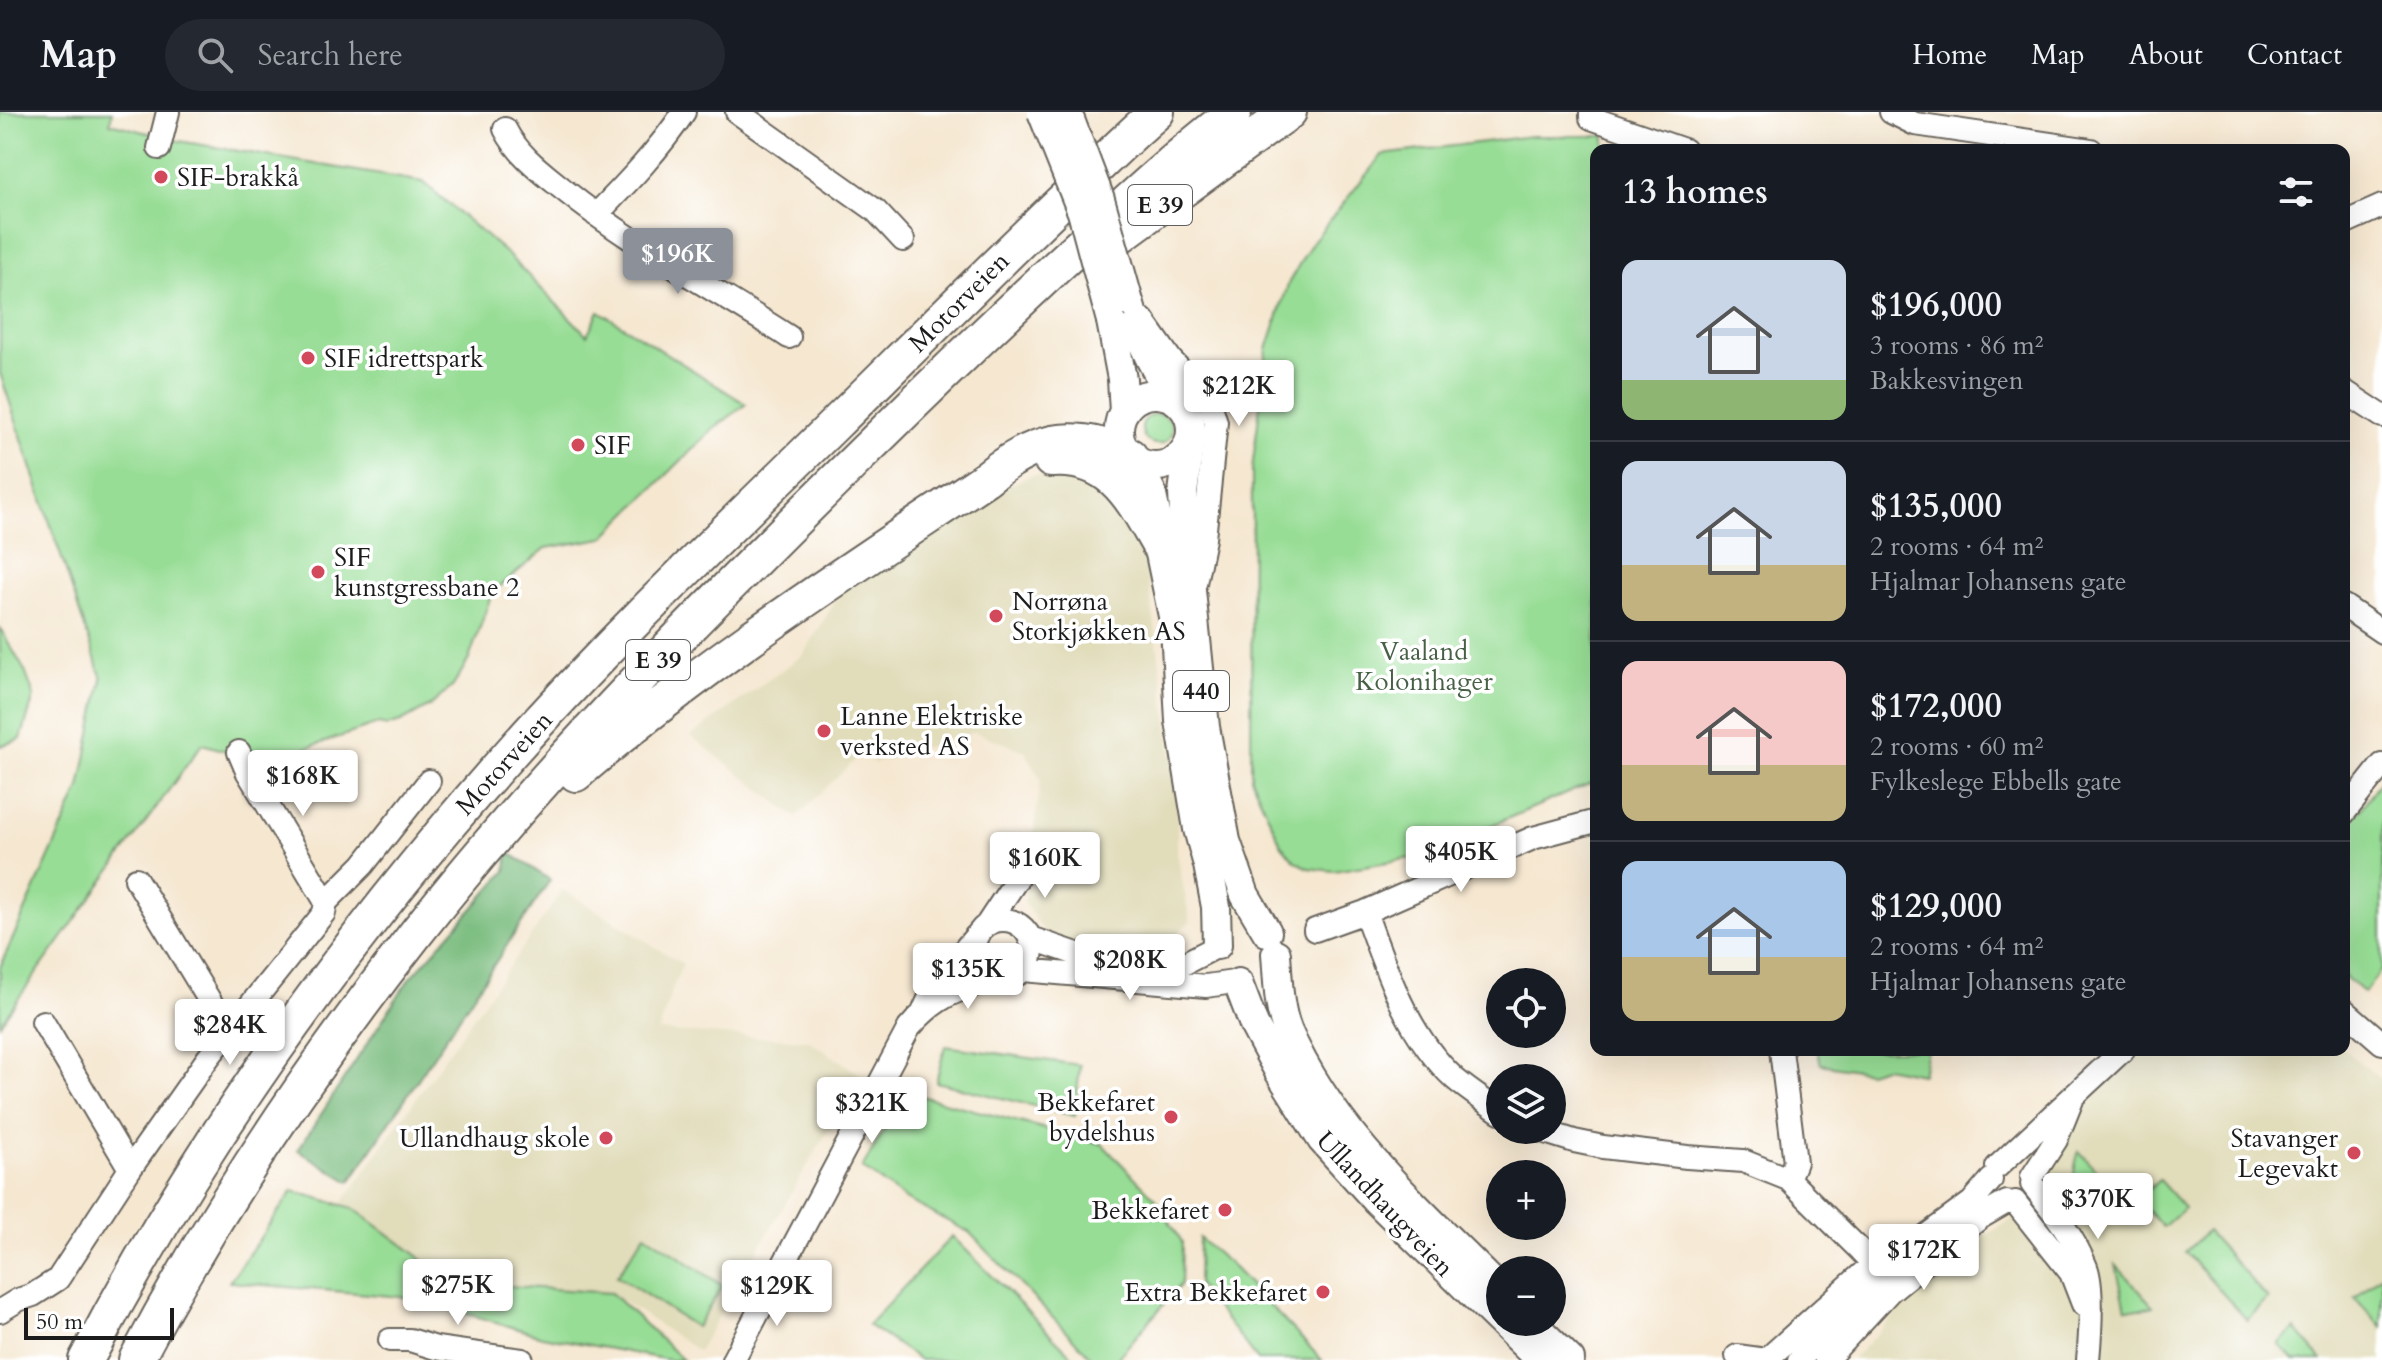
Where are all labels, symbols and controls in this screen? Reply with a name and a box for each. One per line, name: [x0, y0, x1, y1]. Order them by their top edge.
search box: [165, 19, 725, 91]
text: Map: [40, 29, 117, 81]
icon: search: [193, 33, 237, 77]
text: Search here: [257, 35, 403, 76]
text: Home: [1912, 36, 1987, 74]
text: Map: [2031, 36, 2085, 74]
text: About: [2129, 36, 2203, 74]
text: Contact: [2247, 36, 2342, 74]
place label: SIF-brakkå: [177, 160, 299, 195]
marker: SIF-brakkå: [152, 168, 170, 186]
text: 13 homes: [1622, 169, 1768, 215]
icon: filters: [2274, 170, 2318, 214]
road number: E 39: [1128, 185, 1192, 225]
pin: $196K: [622, 228, 734, 296]
text: $196K: [641, 236, 715, 271]
street label: Motorveien: [901, 244, 1017, 360]
text: $196,000: [1870, 282, 2002, 328]
icon: home: [1686, 292, 1782, 388]
text: 3 rooms · 86 m²: [1870, 328, 2043, 363]
place label: SIF idrettspark: [324, 341, 484, 376]
marker: SIF idrettspark: [299, 349, 317, 367]
pin: $212K: [1183, 360, 1295, 428]
text: Bakkesvingen: [1870, 363, 2024, 398]
text: $212K: [1202, 368, 1276, 403]
place label: SIF: [594, 428, 631, 463]
marker: SIF: [569, 436, 587, 454]
text: $135,000: [1870, 483, 2002, 529]
icon: home: [1686, 493, 1782, 589]
text: 2 rooms · 64 m²: [1870, 529, 2043, 564]
place label: SIF kunstgressbane 2: [334, 540, 519, 605]
marker: SIF kunstgressbane 2: [309, 563, 327, 581]
text: Hjalmar Johansens gate: [1870, 564, 2127, 599]
place label: Norrøna Storkjøkken AS: [1012, 584, 1186, 649]
marker: Norrøna Storkjøkken AS: [987, 607, 1005, 625]
park label: Vaaland Kolonihager: [1355, 634, 1493, 699]
road number: E 39: [626, 640, 690, 680]
road number: 440: [1173, 671, 1229, 711]
text: $172,000: [1870, 683, 2002, 729]
icon: home: [1686, 693, 1782, 789]
place label: Lanne Elektriske verksted AS: [840, 699, 1023, 764]
street label: Motorveien: [448, 703, 560, 823]
marker: Lanne Elektriske verksted AS: [815, 722, 833, 740]
text: 2 rooms · 60 m²: [1870, 729, 2043, 764]
pin: $168K: [247, 750, 359, 818]
text: $168K: [266, 758, 340, 793]
text: Fylkeslege Ebbells gate: [1870, 764, 2122, 799]
pin: $405K: [1405, 826, 1517, 894]
pin: $160K: [989, 832, 1101, 900]
text: $405K: [1424, 834, 1498, 869]
text: $160K: [1008, 840, 1082, 875]
text: $129,000: [1870, 883, 2002, 929]
icon: home: [1686, 893, 1782, 989]
text: 2 rooms · 64 m²: [1870, 929, 2043, 964]
pin: $208K: [1074, 934, 1186, 1002]
text: $208K: [1093, 942, 1167, 977]
pin: $135K: [912, 943, 1024, 1011]
text: $135K: [931, 951, 1005, 986]
text: Hjalmar Johansens gate: [1870, 964, 2127, 999]
map controls: [1486, 968, 1566, 1336]
button: locate: [1486, 968, 1566, 1048]
pin: $284K: [174, 999, 286, 1067]
text: $284K: [193, 1007, 267, 1042]
button: layers: [1486, 1064, 1566, 1144]
pin: $321K: [816, 1077, 928, 1145]
text: $321K: [835, 1085, 909, 1120]
place label: Bekkefaret bydelshus: [1037, 1085, 1155, 1150]
marker: Bekkefaret bydelshus: [1162, 1108, 1180, 1126]
place label: Ullandhaug skole: [399, 1121, 590, 1156]
place label: Stavanger Legevakt: [2230, 1121, 2339, 1186]
street label: Ullandhaugveien: [1308, 1123, 1462, 1285]
marker: Ullandhaug skole: [597, 1129, 615, 1147]
marker: Stavanger Legevakt: [2345, 1144, 2363, 1162]
button: +: [1486, 1160, 1566, 1240]
pin: $370K: [2042, 1173, 2154, 1241]
text: $370K: [2061, 1181, 2135, 1216]
place label: Bekkefaret: [1091, 1193, 1209, 1228]
marker: Bekkefaret: [1216, 1201, 1234, 1219]
pin: $172K: [1868, 1224, 1980, 1292]
text: $172K: [1887, 1232, 1961, 1267]
button: −: [1486, 1256, 1566, 1336]
pin: $275K: [402, 1259, 514, 1327]
pin: $129K: [721, 1260, 833, 1328]
text: $275K: [421, 1267, 495, 1302]
text: $129K: [740, 1268, 814, 1303]
place label: Extra Bekkefaret: [1124, 1275, 1307, 1310]
marker: Extra Bekkefaret: [1314, 1283, 1332, 1301]
scale bar: [24, 1304, 174, 1340]
text: 50 m: [36, 1307, 83, 1337]

